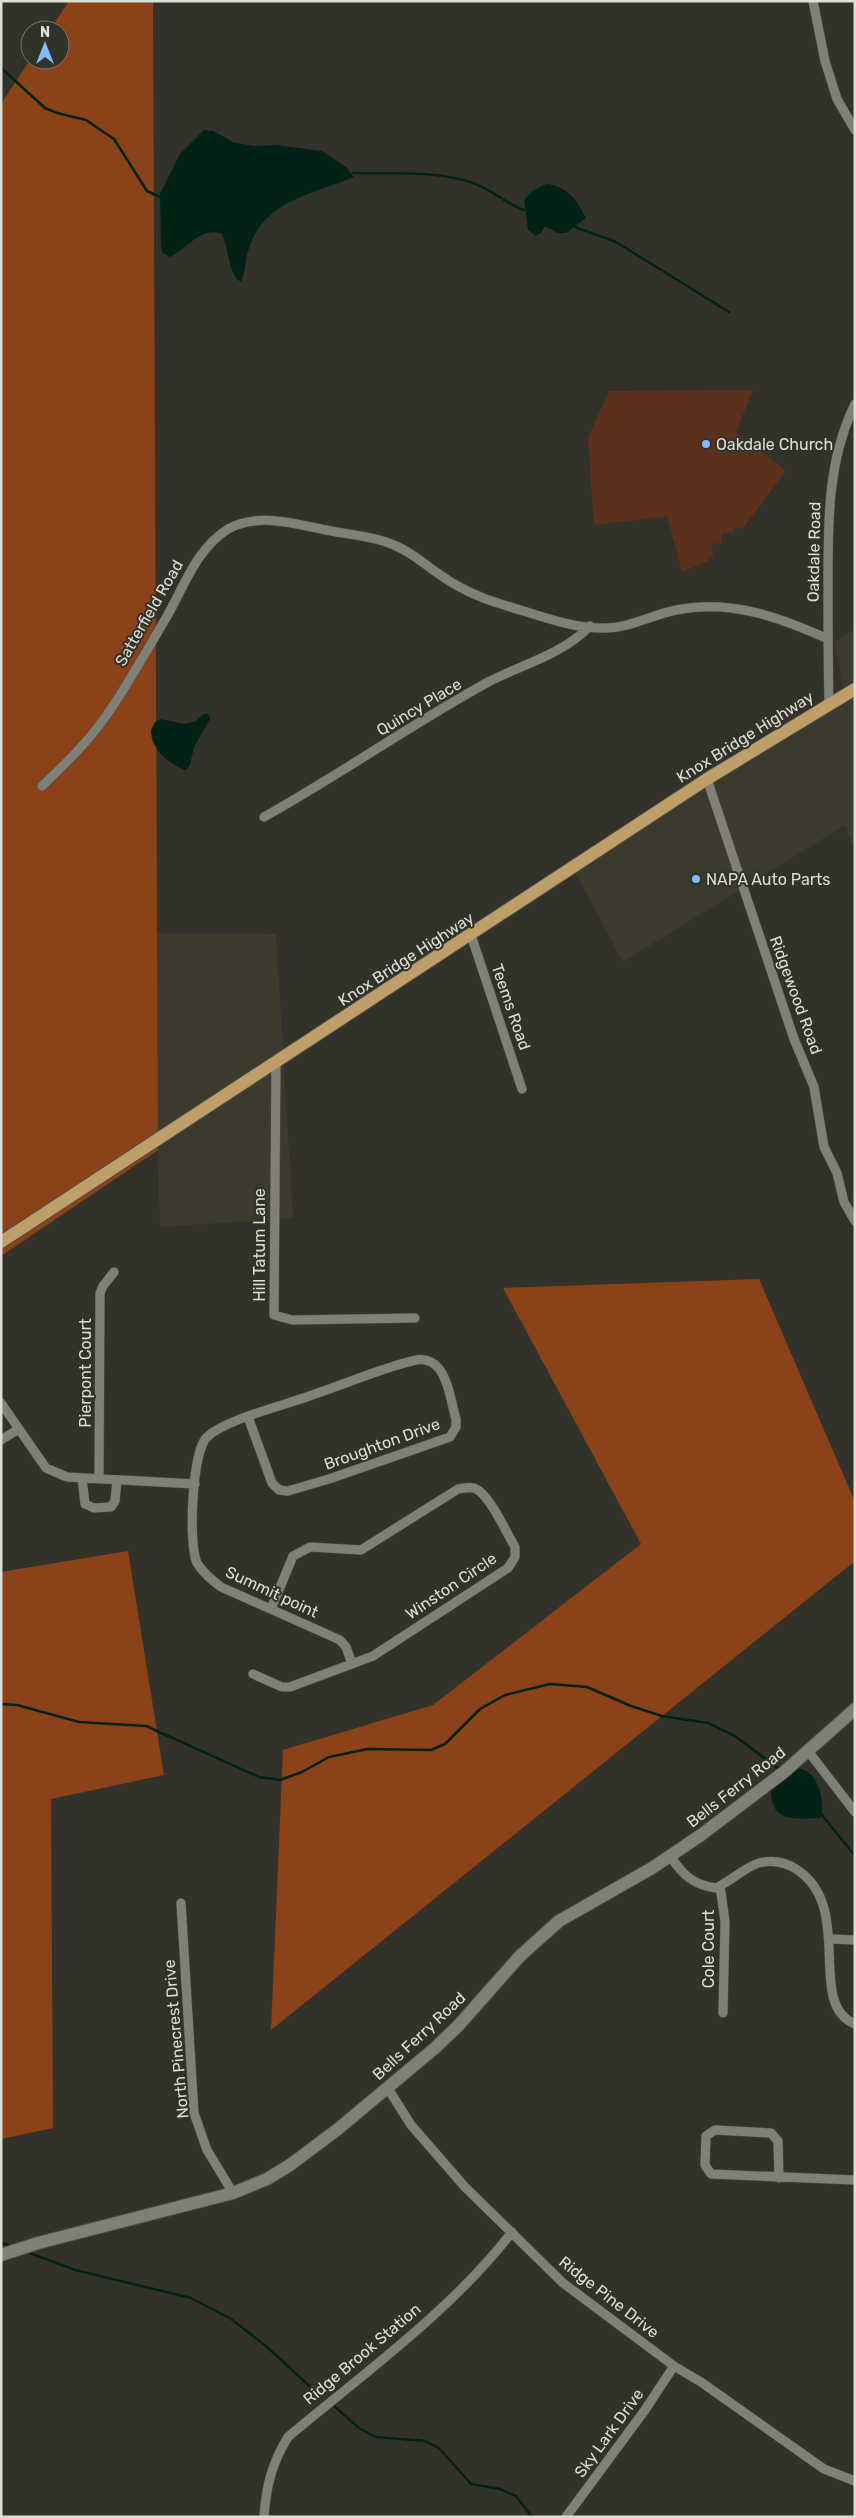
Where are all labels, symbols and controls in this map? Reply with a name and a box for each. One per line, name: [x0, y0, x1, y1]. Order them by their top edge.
north arrow: [20, 20, 70, 70]
text: N: [40, 24, 50, 41]
place label: Oakdale Church: [716, 435, 833, 454]
marker: Oakdale Church: [700, 438, 712, 450]
street label: Oakdale Road: [804, 502, 824, 602]
street label: Satterfield Road: [111, 557, 187, 669]
street label: Quincy Place: [373, 674, 465, 740]
street label: Knox Bridge Highway: [673, 687, 817, 787]
place label: NAPA Auto Parts: [706, 870, 830, 889]
marker: NAPA Auto Parts: [690, 873, 702, 885]
street label: Knox Bridge Highway: [335, 908, 478, 1010]
street label: Ridgewood Road: [766, 933, 826, 1057]
street label: Teems Road: [487, 961, 535, 1053]
street label: Hill Tatum Lane: [250, 1188, 269, 1302]
street label: Pierpont Court: [76, 1318, 95, 1428]
street label: Broughton Drive: [321, 1414, 443, 1474]
street label: Winston Circle: [402, 1549, 500, 1623]
street label: Summit point: [222, 1562, 322, 1622]
street label: Bells Ferry Road: [683, 1743, 789, 1831]
street label: Cole Court: [699, 1910, 718, 1988]
street label: North Pinecrest Drive: [160, 1959, 192, 2119]
street label: Bells Ferry Road: [369, 1988, 469, 2084]
street label: Ridge Pine Drive: [555, 2252, 663, 2342]
street label: Ridge Brook Station: [299, 2299, 425, 2409]
street label: Sky Lark Drive: [570, 2385, 648, 2481]

